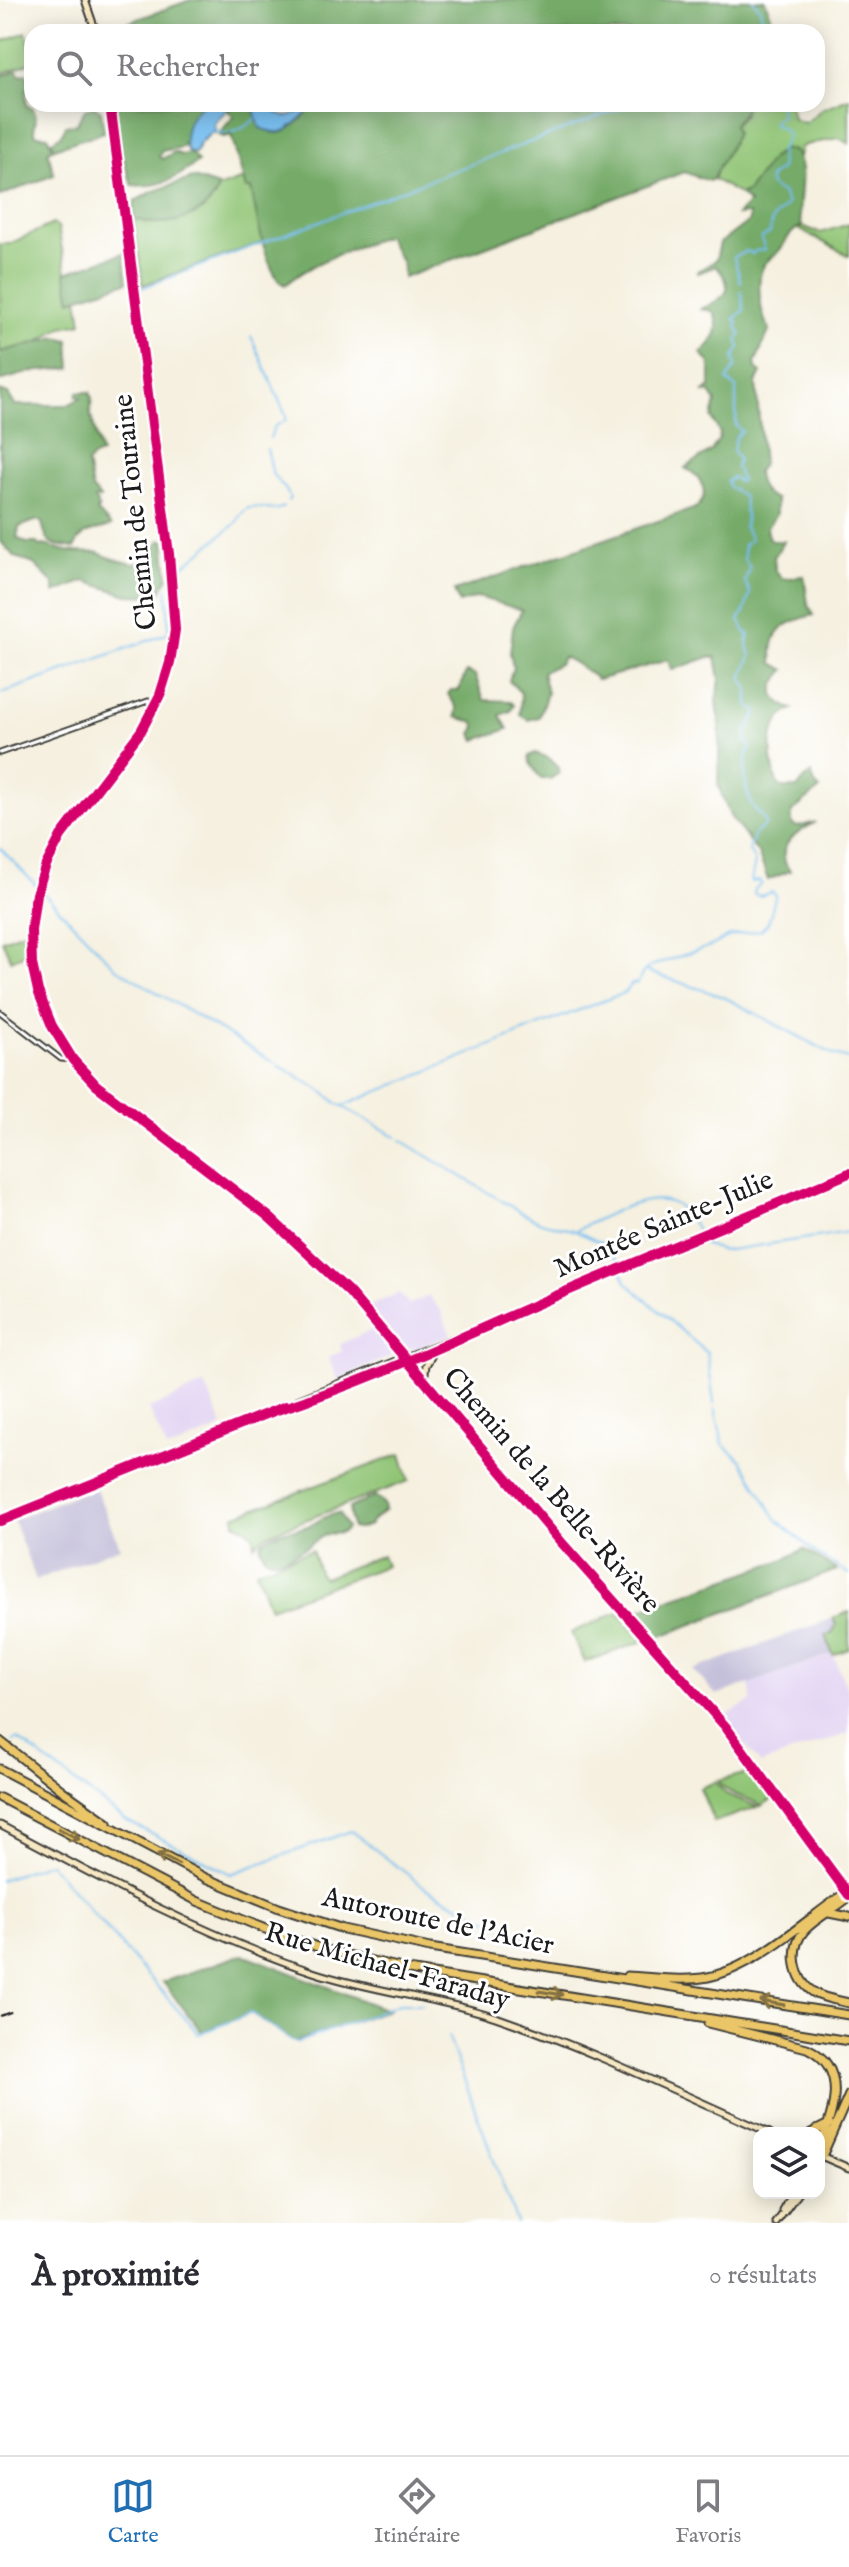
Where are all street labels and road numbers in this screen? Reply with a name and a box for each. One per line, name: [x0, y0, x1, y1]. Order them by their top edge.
street label: Chemin de Touraine: [106, 392, 166, 632]
street label: Montée Sainte-Julie: [549, 1163, 779, 1287]
street label: Chemin de la Belle-Rivière: [435, 1361, 667, 1621]
street label: Autoroute de l'Acier: [318, 1880, 557, 1964]
street label: Rue Michael-Faraday: [260, 1915, 514, 2019]

